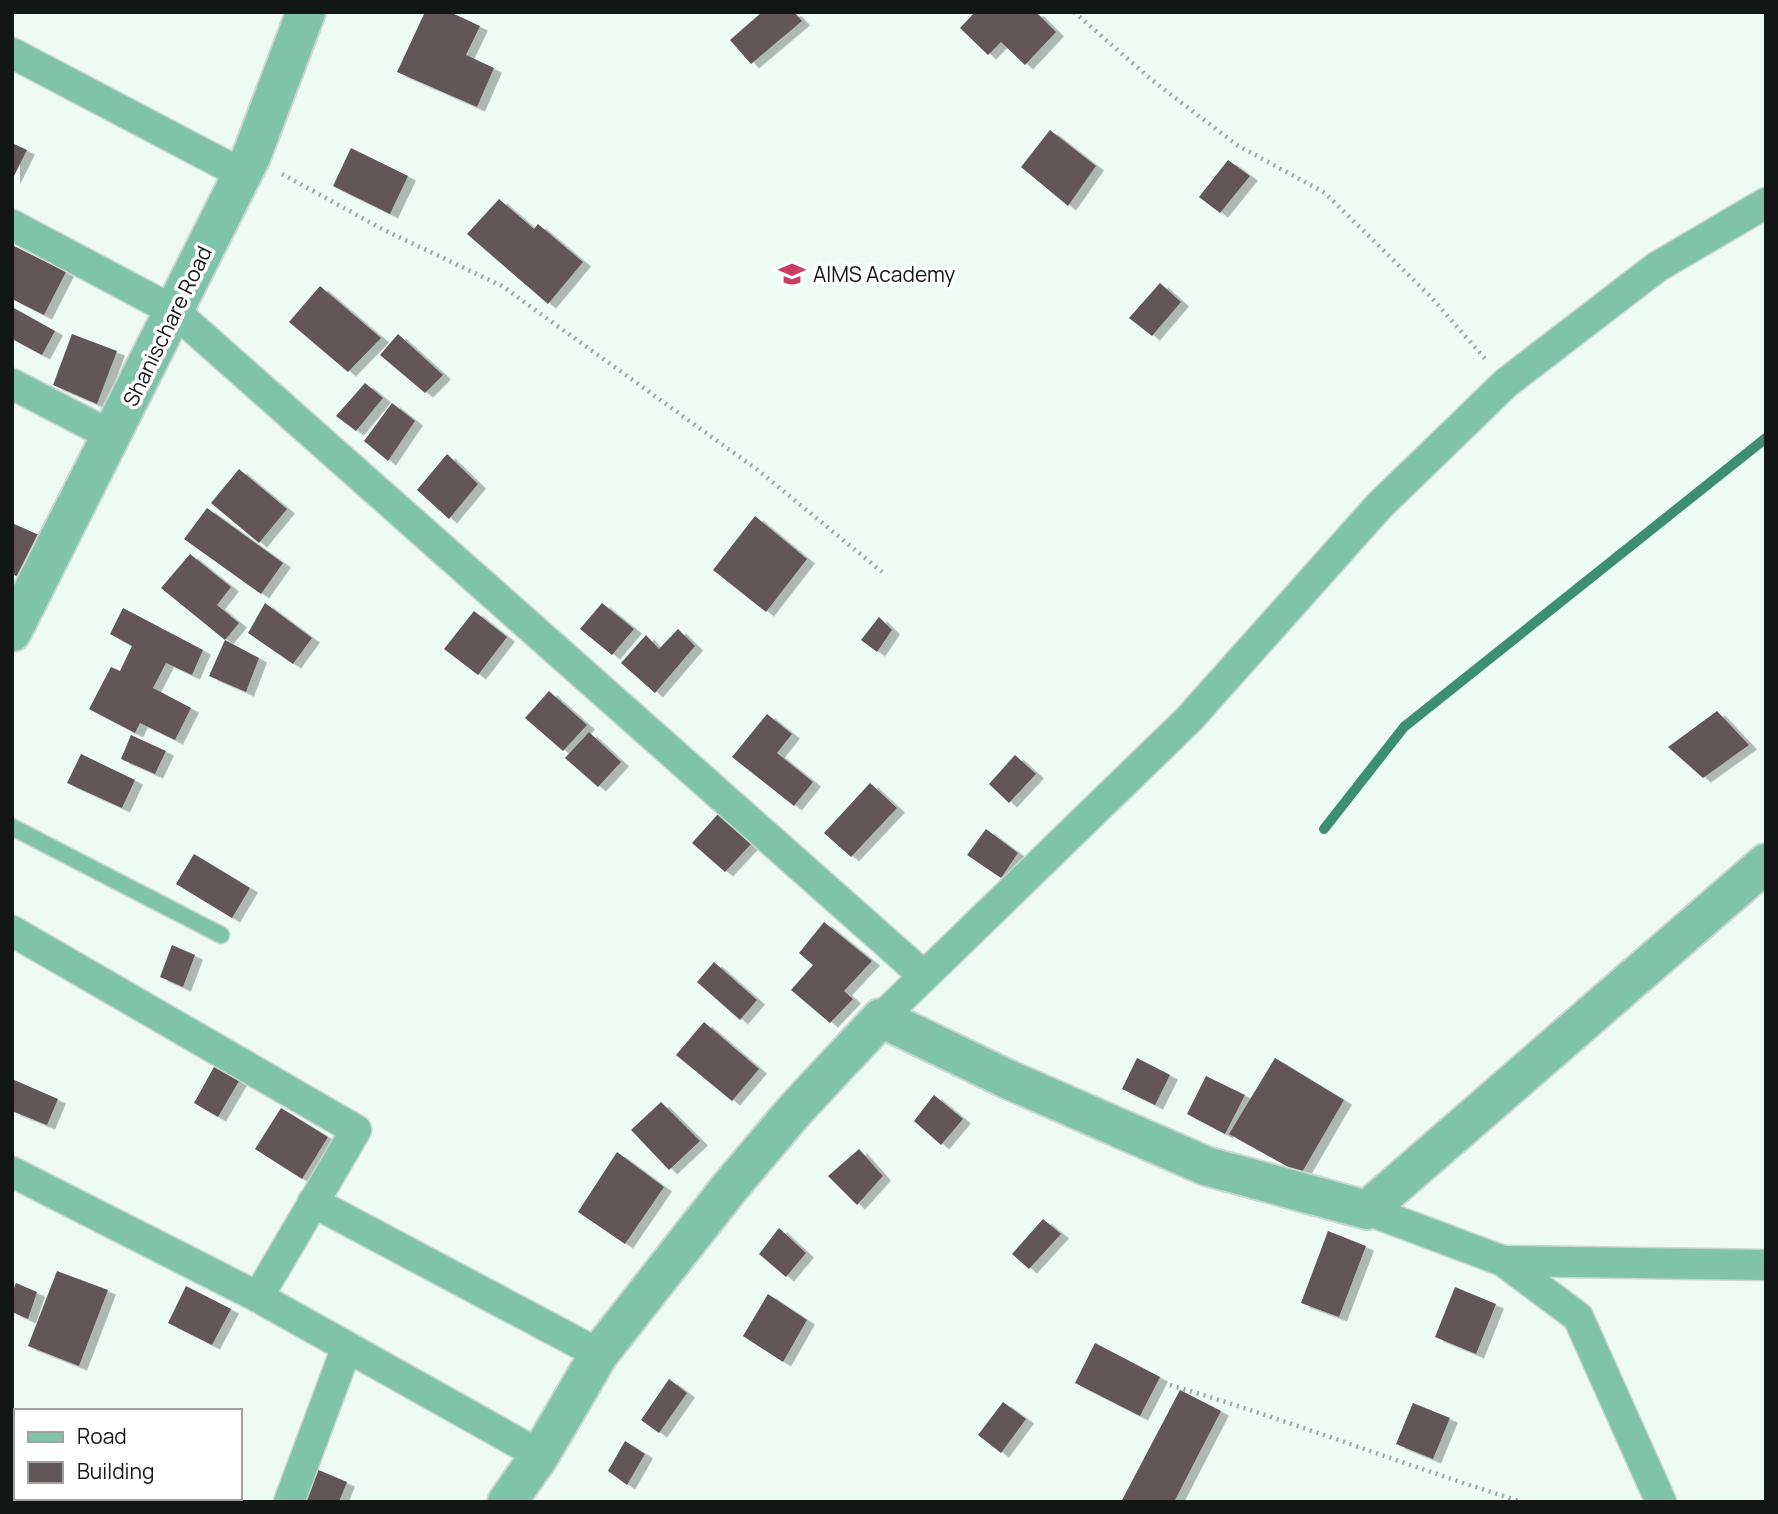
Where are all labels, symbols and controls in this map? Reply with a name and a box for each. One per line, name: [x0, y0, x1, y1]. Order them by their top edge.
street label: Shanischare Road: [116, 241, 218, 411]
school or university icon: AIMS Academy: [777, 259, 807, 289]
place label: AIMS Academy: [813, 260, 955, 288]
legend: [14, 1409, 242, 1500]
text: Road: [77, 1422, 127, 1450]
text: Building: [77, 1457, 154, 1485]

